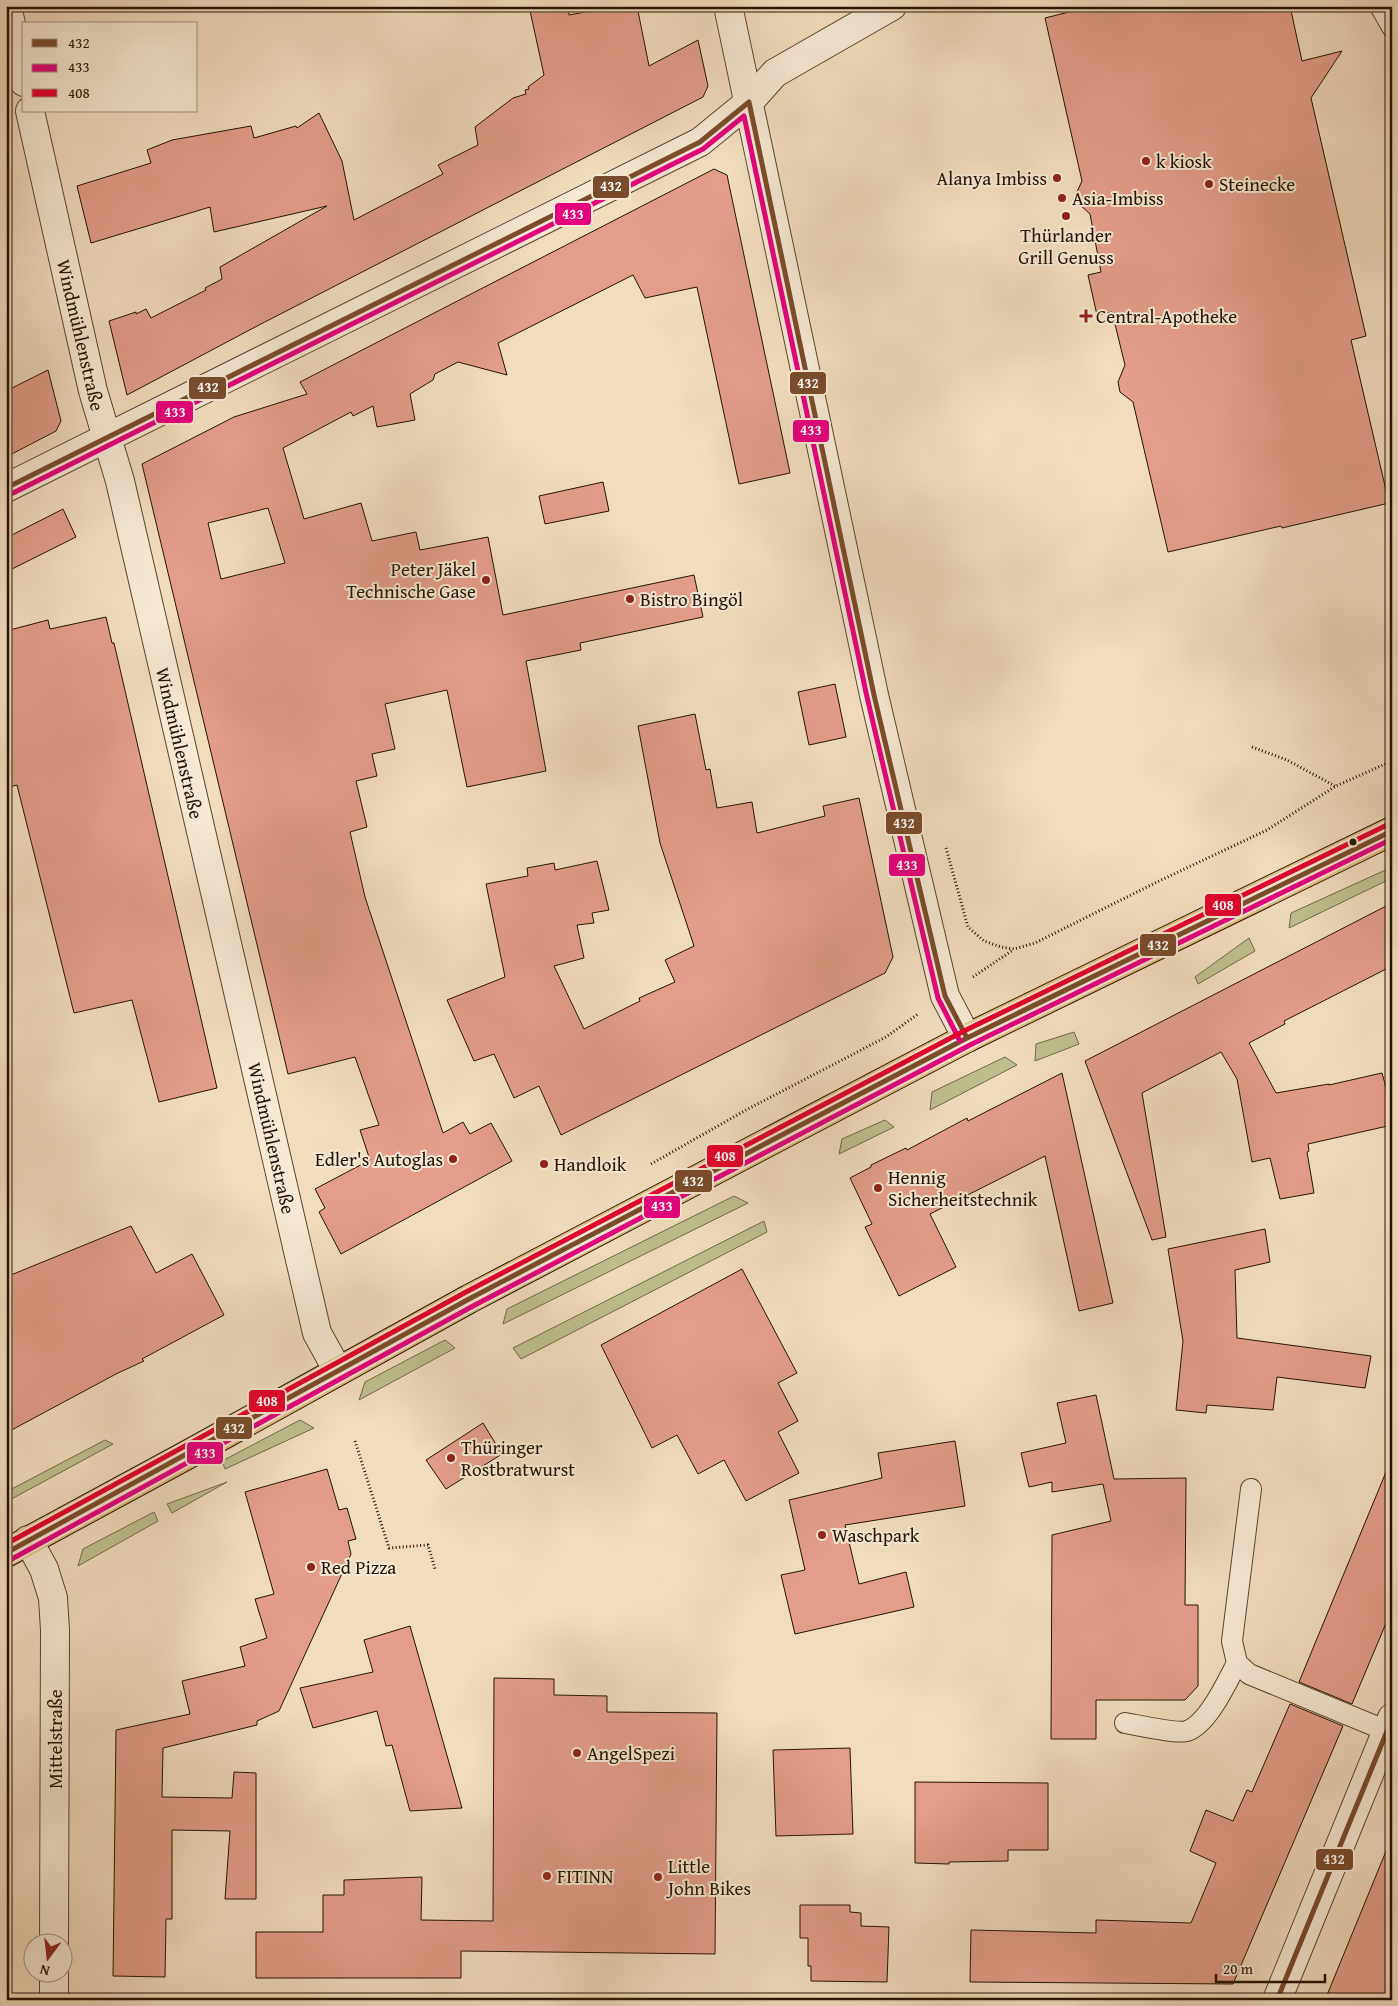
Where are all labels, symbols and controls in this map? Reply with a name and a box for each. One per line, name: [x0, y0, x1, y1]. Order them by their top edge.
legend: [22, 22, 198, 112]
text: 432: [68, 32, 90, 53]
text: 433: [68, 56, 90, 77]
text: 408: [68, 82, 90, 103]
place label: k kiosk: [1156, 147, 1212, 175]
marker: k kiosk: [1140, 155, 1152, 167]
place label: Alanya Imbiss: [937, 164, 1047, 192]
place label: Steinecke: [1219, 170, 1295, 198]
marker: Alanya Imbiss: [1051, 172, 1063, 184]
line badge: 432: [592, 175, 630, 199]
text: 432: [600, 176, 622, 196]
marker: Steinecke: [1203, 178, 1215, 190]
place label: Asia-Imbiss: [1072, 184, 1164, 212]
marker: Asia-Imbiss: [1056, 192, 1068, 204]
line badge: 433: [554, 202, 592, 226]
text: 433: [562, 204, 584, 224]
marker: Thürlander Grill Genuss: [1060, 210, 1072, 222]
place label: Thürlander Grill Genuss: [1018, 221, 1114, 271]
street label: Windmühlenstraße: [50, 257, 112, 414]
place label: Central-Apotheke: [1096, 302, 1237, 330]
marker: Central-Apotheke: [1080, 310, 1092, 322]
line badge: 432: [789, 371, 827, 395]
text: 432: [797, 373, 819, 393]
line badge: 432: [188, 376, 227, 400]
text: 432: [197, 377, 219, 397]
line badge: 433: [155, 400, 194, 424]
text: 433: [164, 402, 186, 422]
line badge: 433: [792, 419, 830, 443]
text: 433: [800, 420, 822, 440]
place label: Peter Jäkel Technische Gase: [346, 555, 476, 605]
marker: Peter Jäkel Technische Gase: [480, 574, 492, 586]
place label: Bistro Bingöl: [640, 585, 743, 613]
marker: Bistro Bingöl: [624, 593, 636, 605]
street label: Windmühlenstraße: [149, 665, 211, 822]
line badge: 432: [885, 811, 923, 835]
text: 432: [893, 813, 915, 833]
unlabelled marker: [1348, 837, 1358, 847]
line badge: 433: [888, 853, 926, 877]
text: 433: [896, 855, 918, 875]
line badge: 408: [1204, 893, 1242, 917]
text: 408: [1212, 895, 1234, 915]
line badge: 432: [1139, 933, 1177, 957]
text: 432: [1147, 935, 1169, 955]
street label: Windmühlenstraße: [241, 1060, 303, 1217]
line badge: 408: [706, 1144, 744, 1168]
place label: Edler's Autoglas: [315, 1145, 443, 1173]
text: 408: [714, 1146, 736, 1166]
place label: Handloik: [554, 1150, 627, 1178]
marker: Edler's Autoglas: [447, 1153, 459, 1165]
marker: Handloik: [538, 1158, 550, 1170]
place label: Hennig Sicherheitstechnik: [888, 1163, 1038, 1213]
line badge: 432: [674, 1169, 713, 1193]
text: 432: [682, 1171, 704, 1191]
marker: Hennig Sicherheitstechnik: [872, 1182, 884, 1194]
line badge: 433: [643, 1195, 681, 1219]
text: 433: [651, 1196, 673, 1216]
line badge: 408: [248, 1389, 286, 1413]
text: 408: [256, 1391, 278, 1411]
line badge: 432: [215, 1416, 253, 1440]
text: 432: [223, 1418, 245, 1438]
place label: Thüringer Rostbratwurst: [461, 1433, 575, 1483]
line badge: 433: [186, 1441, 224, 1465]
text: 433: [194, 1443, 216, 1463]
marker: Thüringer Rostbratwurst: [445, 1452, 457, 1464]
place label: Waschpark: [832, 1521, 920, 1549]
marker: Waschpark: [816, 1529, 828, 1541]
place label: Red Pizza: [321, 1553, 396, 1581]
marker: Red Pizza: [305, 1561, 317, 1573]
street label: Mittelstraße: [41, 1689, 69, 1789]
place label: AngelSpezi: [587, 1739, 675, 1767]
marker: AngelSpezi: [571, 1747, 583, 1759]
line badge: 432: [1315, 1848, 1354, 1871]
text: 432: [1323, 1849, 1345, 1869]
place label: Little John Bikes: [666, 1852, 751, 1902]
place label: FITINN: [557, 1862, 613, 1890]
marker: FITINN: [541, 1870, 553, 1882]
marker: Little John Bikes: [652, 1871, 664, 1883]
north arrow: [22, 1934, 72, 1984]
scale bar: [1216, 1951, 1324, 1983]
text: 20 m: [1223, 1958, 1254, 1979]
text: N: [37, 1960, 52, 1981]

